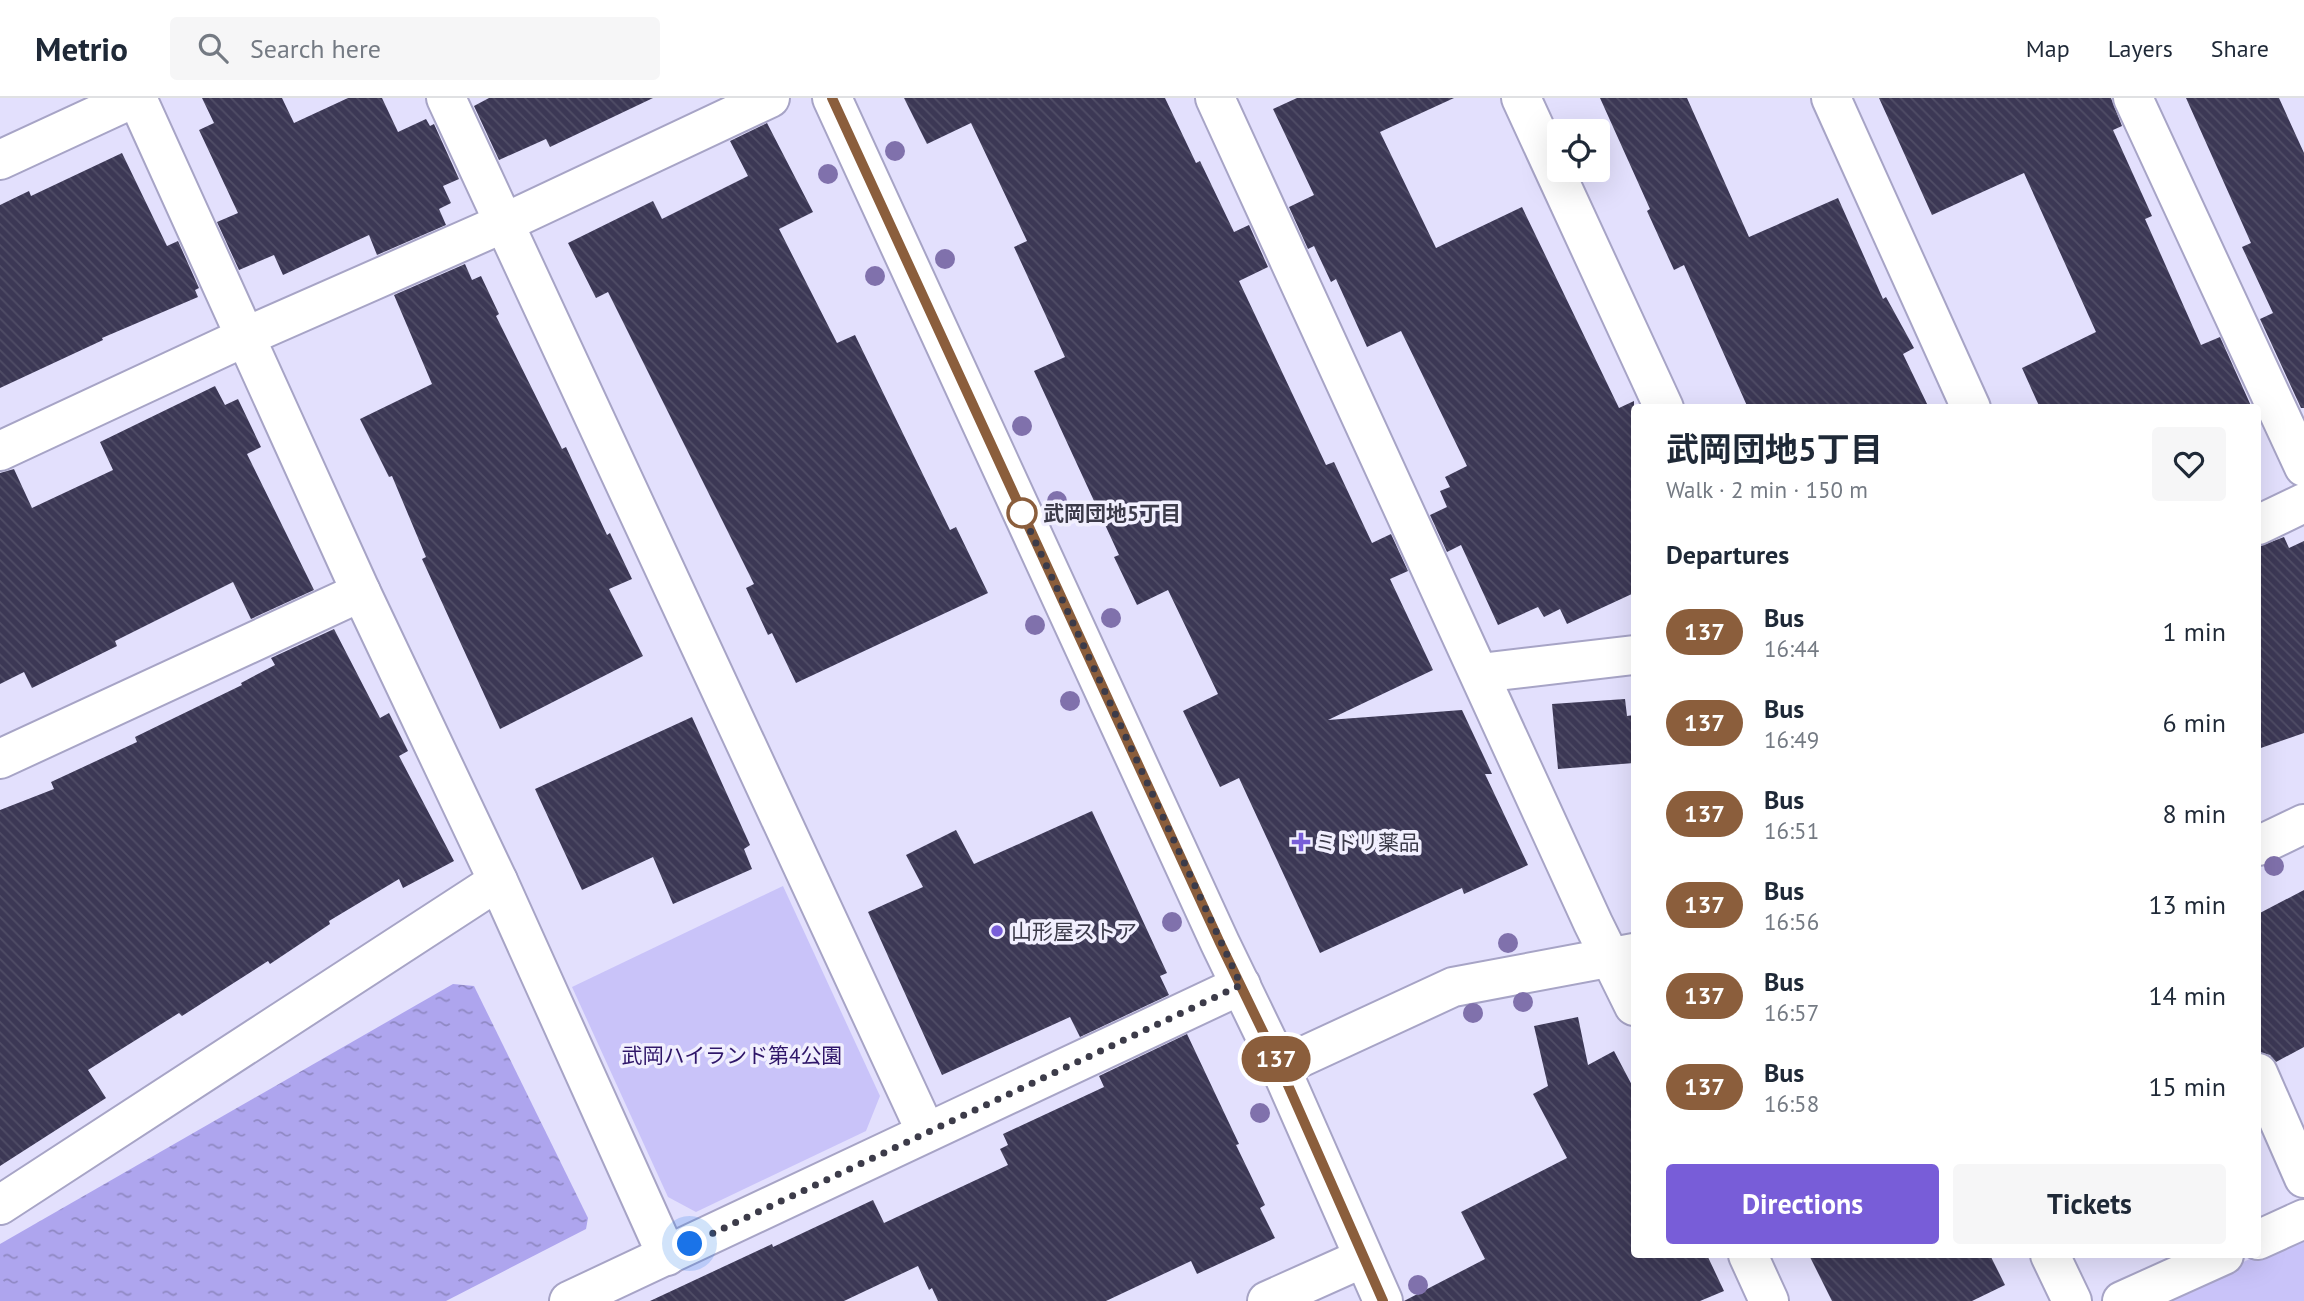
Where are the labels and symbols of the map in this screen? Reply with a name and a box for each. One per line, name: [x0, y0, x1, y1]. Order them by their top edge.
marker: 武岡団地5丁目: [1007, 498, 1037, 528]
place label: 武岡団地5丁目: [1043, 500, 1181, 527]
place label: ミドリ薬品: [1315, 829, 1420, 856]
marker: ミドリ薬品: [1293, 834, 1309, 850]
place label: 山形屋ストア: [1011, 918, 1137, 945]
marker: 山形屋ストア: [989, 923, 1005, 939]
line badge: 137: [1236, 1036, 1316, 1082]
park label: 武岡ハイランド第4公園: [621, 1042, 843, 1069]
your location: [672, 1226, 707, 1261]

